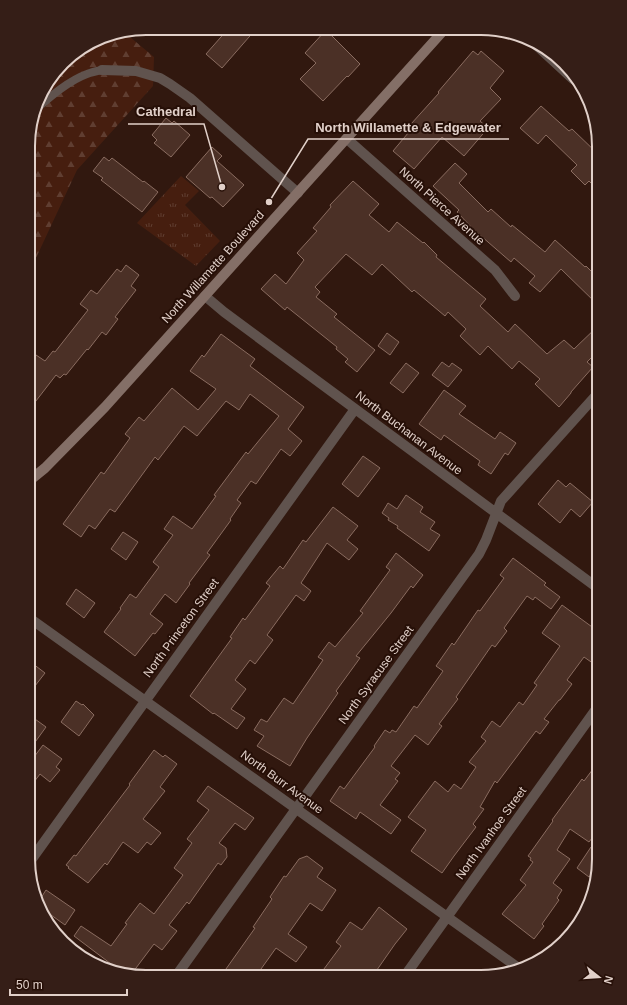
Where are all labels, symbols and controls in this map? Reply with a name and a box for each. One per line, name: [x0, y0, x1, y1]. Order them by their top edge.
callout: Cathedral: [128, 99, 204, 124]
text: Cathedral: [136, 104, 196, 119]
callout: North Willamette & Edgewater: [308, 114, 509, 139]
text: North Willamette & Edgewater: [315, 120, 501, 135]
street label: North Pierce Avenue: [396, 164, 488, 248]
street label: North Willamette Boulevard: [159, 208, 267, 326]
street label: North Buchanan Avenue: [353, 388, 465, 478]
street label: North Princeton Street: [140, 575, 222, 680]
street label: North Syracuse Street: [336, 623, 417, 727]
street label: North Burr Avenue: [238, 747, 326, 817]
street label: North Ivanhoe Street: [453, 784, 530, 882]
north arrow: [579, 957, 619, 997]
scale bar: [10, 971, 127, 997]
text: N: [602, 974, 615, 986]
text: 50 m: [16, 978, 43, 992]

